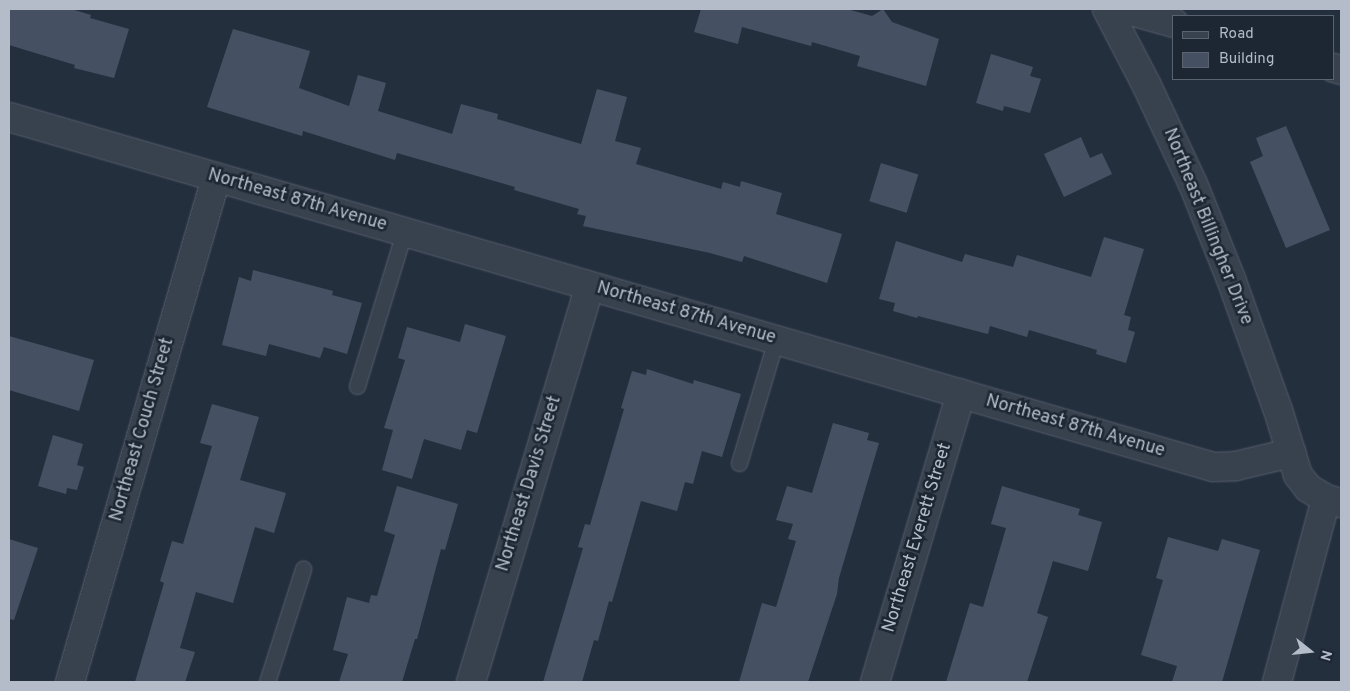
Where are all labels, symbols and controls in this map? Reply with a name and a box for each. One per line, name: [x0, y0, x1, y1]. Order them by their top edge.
legend: [1172, 15, 1335, 80]
text: Road: [1219, 25, 1254, 44]
text: Building: [1219, 50, 1274, 69]
street label: Northeast Billingher Drive: [1158, 125, 1256, 329]
street label: Northeast 87th Avenue: [205, 165, 389, 237]
street label: Northeast 87th Avenue: [594, 278, 778, 350]
street label: Northeast Couch Street: [106, 336, 180, 524]
street label: Northeast 87th Avenue: [983, 391, 1167, 463]
street label: Northeast Davis Street: [493, 394, 567, 574]
street label: Northeast Everett Street: [879, 441, 957, 635]
north arrow: [1285, 626, 1335, 676]
text: N: [1315, 648, 1334, 662]

